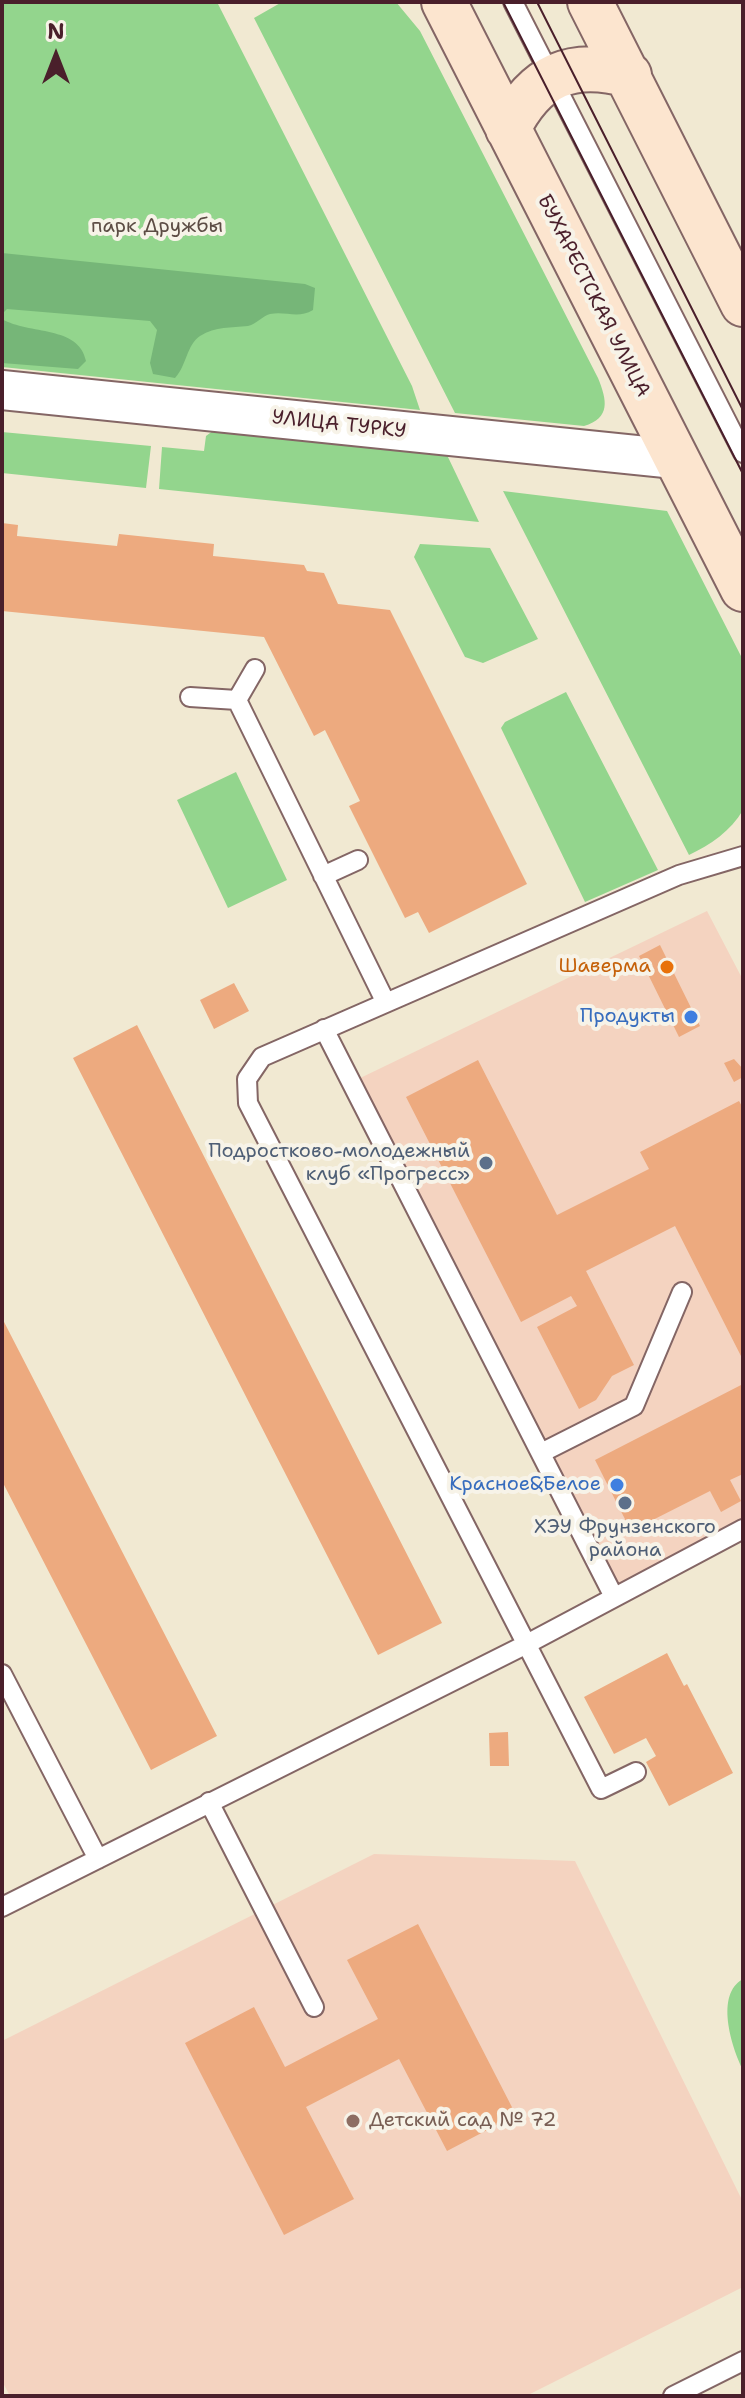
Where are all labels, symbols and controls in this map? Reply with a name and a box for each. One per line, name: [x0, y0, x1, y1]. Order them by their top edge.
north arrow: [16, 16, 96, 96]
text: N: [47, 17, 65, 46]
street label: БУХАРЕСТСКАЯ УЛИЦА: [531, 191, 655, 401]
park label: парк Дружбы: [91, 215, 223, 239]
street label: УЛИЦА ТУРКУ: [270, 406, 408, 444]
place label: Шаверма: [559, 955, 651, 979]
marker: Шаверма: [658, 958, 676, 976]
place label: Продукты: [580, 1005, 675, 1029]
marker: Продукты: [682, 1008, 700, 1026]
place label: Подростково-молодежный клуб «Прогресс»: [208, 1140, 470, 1187]
marker: Подростково-молодежный клуб «Прогресс»: [477, 1154, 495, 1172]
place label: Красное&Белое: [449, 1473, 601, 1497]
marker: Красное&Белое: [608, 1476, 626, 1494]
marker: ХЭУ Фрунзенского района: [616, 1494, 634, 1512]
place label: ХЭУ Фрунзенского района: [534, 1516, 716, 1563]
place label: Детский сад № 72: [369, 2109, 556, 2133]
marker: Детский сад № 72: [344, 2112, 362, 2130]

